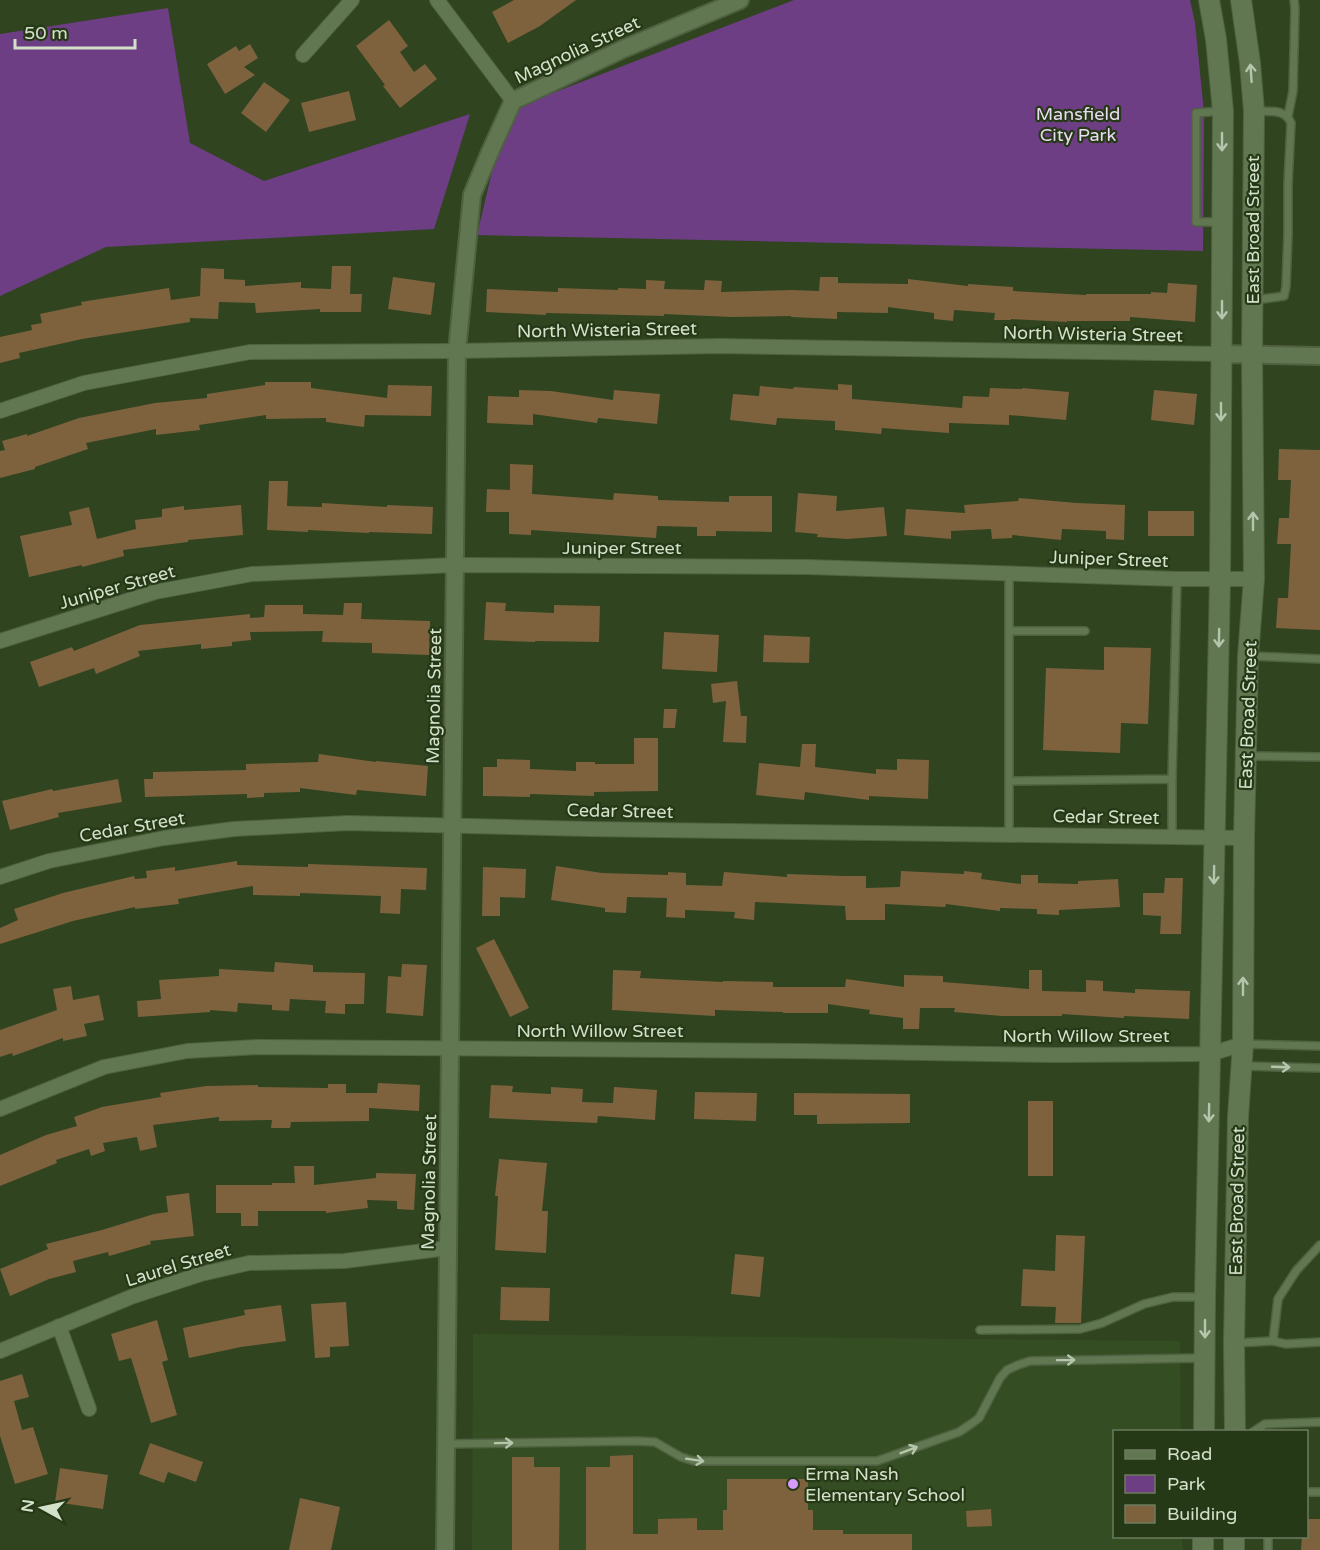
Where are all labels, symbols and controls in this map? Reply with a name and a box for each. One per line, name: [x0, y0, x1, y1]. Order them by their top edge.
street label: Magnolia Street: [511, 11, 643, 89]
scale bar: [15, 12, 135, 50]
text: 50 m: [24, 22, 68, 44]
one-way arrow: [1245, 64, 1256, 84]
park label: Mansfield City Park: [1036, 103, 1120, 146]
one-way arrow: [1216, 131, 1228, 151]
street label: East Broad Street: [1242, 155, 1264, 305]
one-way arrow: [1216, 299, 1228, 319]
street label: North Wisteria Street: [517, 317, 697, 343]
street label: North Wisteria Street: [1003, 321, 1183, 347]
one-way arrow: [1215, 402, 1227, 422]
one-way arrow: [1247, 511, 1259, 531]
street label: Juniper Street: [562, 537, 682, 559]
street label: Juniper Street: [1049, 546, 1169, 572]
street label: Juniper Street: [57, 560, 178, 614]
one-way arrow: [1213, 627, 1225, 647]
street label: Magnolia Street: [422, 628, 446, 764]
street label: East Broad Street: [1234, 640, 1262, 790]
street label: Cedar Street: [566, 799, 674, 823]
street label: Cedar Street: [1052, 805, 1160, 829]
street label: Cedar Street: [77, 807, 187, 847]
one-way arrow: [1208, 864, 1220, 884]
one-way arrow: [1237, 976, 1249, 996]
street label: North Willow Street: [516, 1020, 684, 1042]
street label: North Willow Street: [1002, 1025, 1170, 1047]
one-way arrow: [1270, 1062, 1290, 1073]
one-way arrow: [1203, 1102, 1215, 1122]
street label: Magnolia Street: [417, 1114, 441, 1250]
street label: East Broad Street: [1225, 1126, 1249, 1276]
street label: Laurel Street: [123, 1239, 233, 1291]
one-way arrow: [1199, 1318, 1211, 1338]
one-way arrow: [1056, 1354, 1076, 1366]
legend: [1113, 1430, 1308, 1538]
one-way arrow: [494, 1437, 514, 1448]
text: Road: [1167, 1443, 1212, 1465]
one-way arrow: [899, 1444, 917, 1455]
one-way arrow: [685, 1454, 704, 1465]
place label: Erma Nash Elementary School: [805, 1463, 965, 1506]
text: Park: [1167, 1473, 1206, 1495]
marker: Erma Nash Elementary School: [786, 1477, 800, 1491]
north arrow: [12, 1478, 72, 1538]
text: N: [17, 1498, 39, 1514]
text: Building: [1167, 1503, 1237, 1525]

